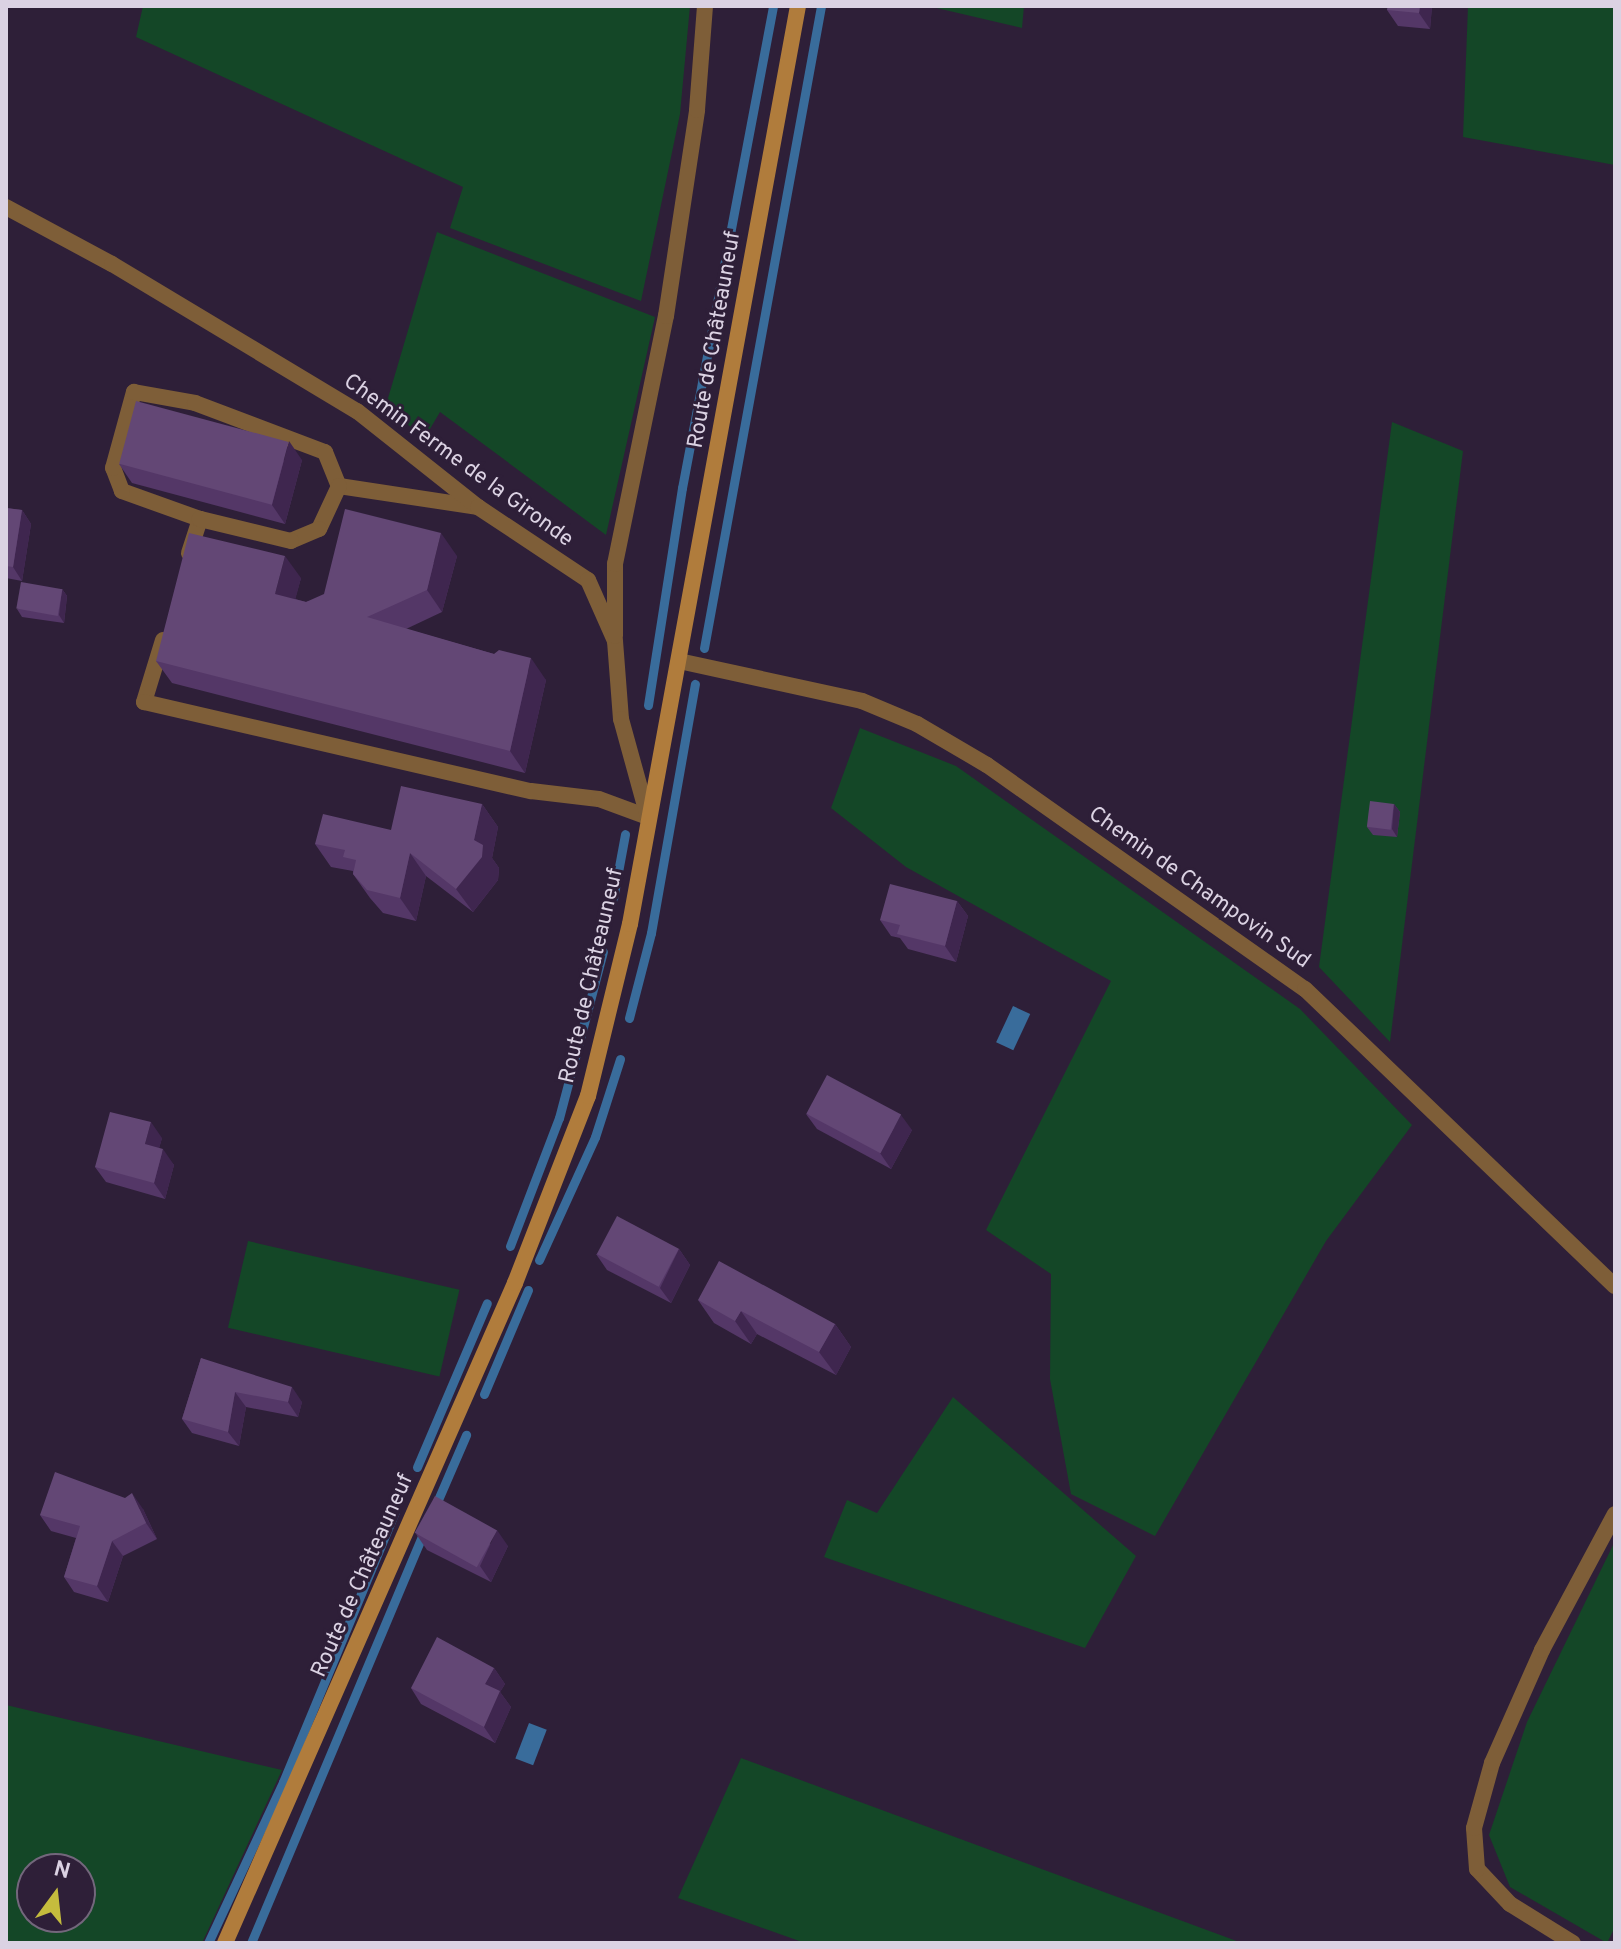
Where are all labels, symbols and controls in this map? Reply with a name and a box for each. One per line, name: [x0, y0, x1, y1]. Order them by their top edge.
street label: Route de Châteauneuf: [683, 230, 747, 450]
street label: Chemin Ferme de la Gironde: [338, 369, 578, 553]
street label: Chemin de Champovin Sud: [1083, 801, 1315, 975]
street label: Route de Châteauneuf: [554, 866, 630, 1086]
street label: Route de Châteauneuf: [306, 1470, 420, 1682]
north arrow: [16, 1853, 96, 1933]
text: N: [51, 1856, 73, 1886]

